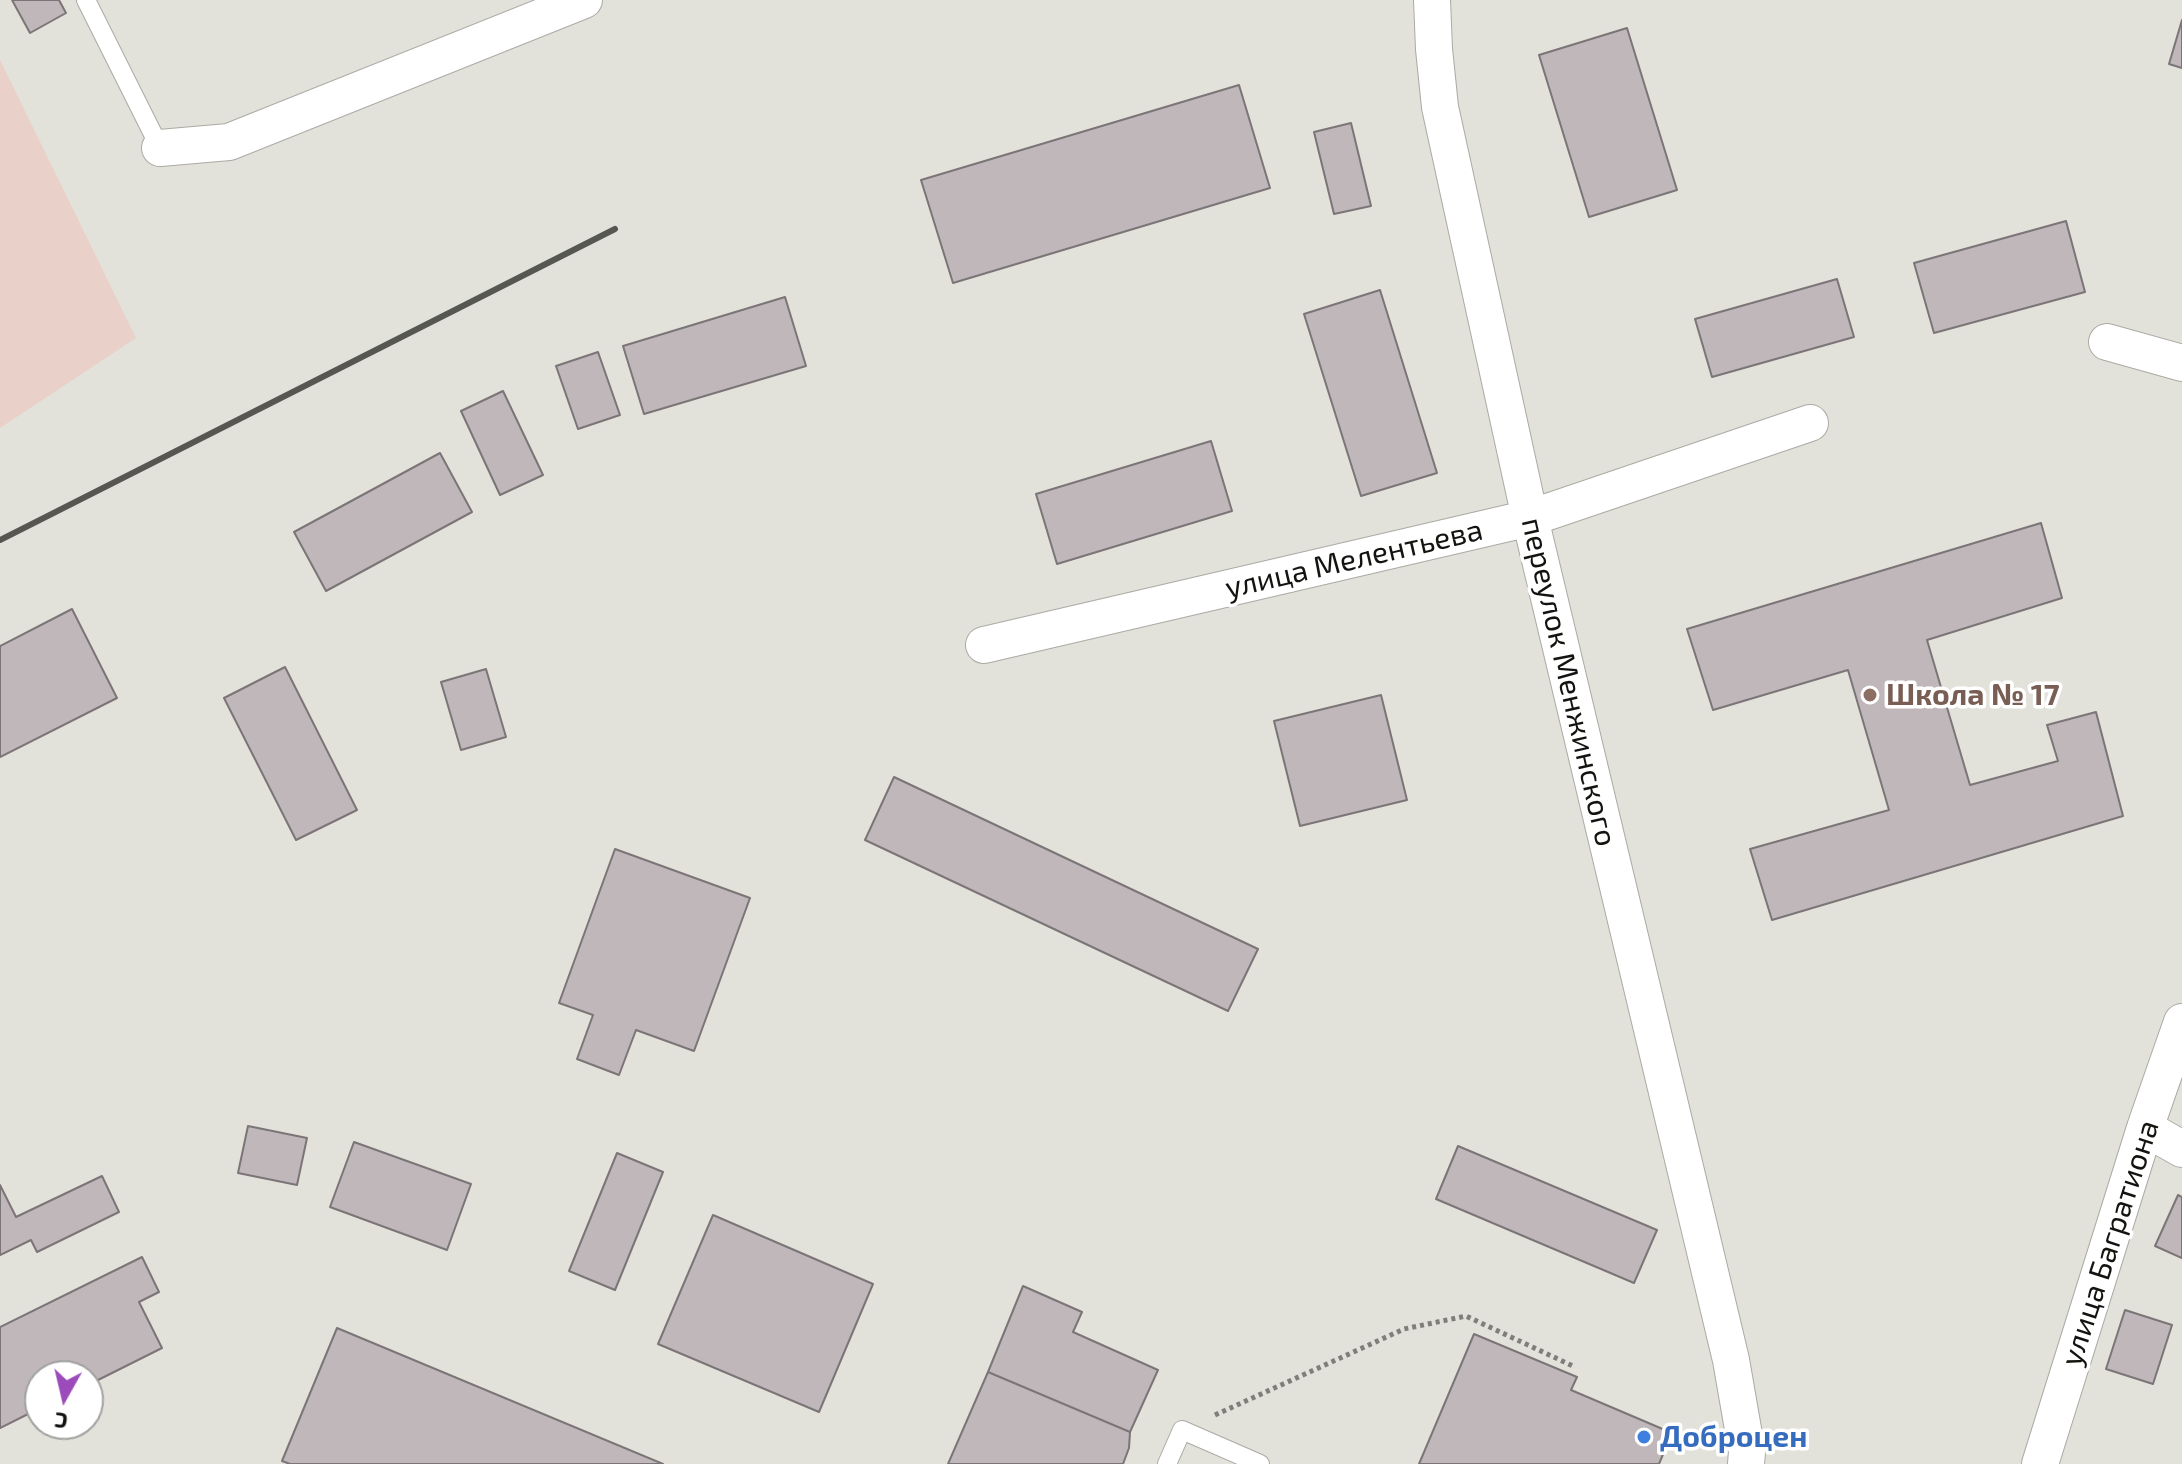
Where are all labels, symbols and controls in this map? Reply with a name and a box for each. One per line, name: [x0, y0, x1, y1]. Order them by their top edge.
street label: улица Мелентьева: [1222, 512, 1486, 606]
street label: переулок Менжинского: [1514, 514, 1624, 850]
place label: Школа № 17: [1886, 677, 2060, 713]
marker: Школа № 17: [1861, 686, 1879, 704]
street label: улица Багратиона: [2053, 1116, 2167, 1370]
north arrow: [24, 1360, 104, 1440]
text: С: [53, 1408, 69, 1436]
place label: Доброцен: [1660, 1419, 1807, 1455]
marker: Доброцен: [1635, 1428, 1653, 1446]

